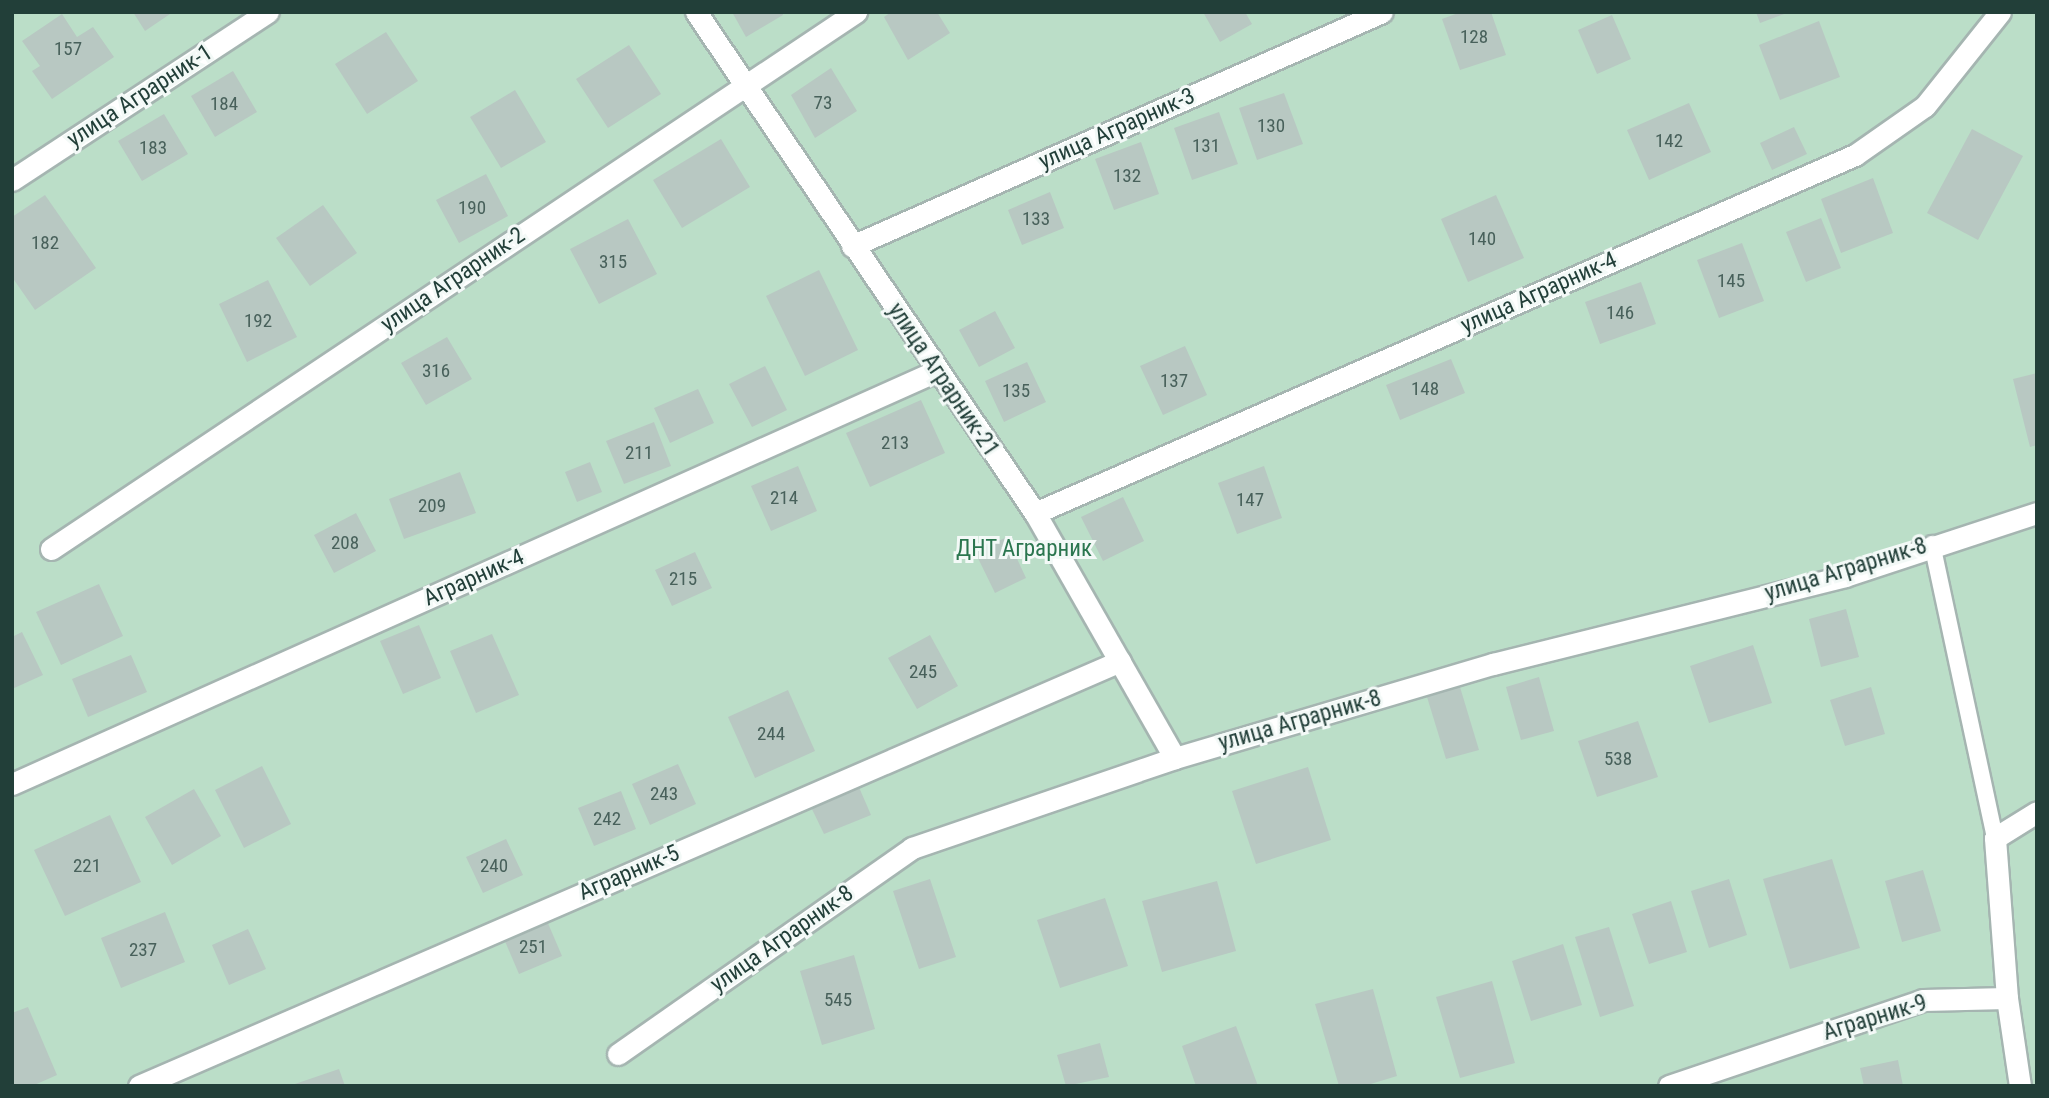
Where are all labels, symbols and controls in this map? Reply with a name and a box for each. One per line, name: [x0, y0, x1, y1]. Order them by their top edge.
house number: 128: [1460, 26, 1488, 48]
house number: 157: [54, 38, 82, 60]
street label: улица Аграрник-1: [62, 39, 218, 153]
street label: улица Аграрник-3: [1035, 82, 1199, 176]
house number: 73: [814, 92, 832, 114]
house number: 184: [210, 93, 238, 115]
house number: 130: [1257, 115, 1285, 137]
house number: 142: [1655, 130, 1683, 152]
house number: 131: [1192, 135, 1220, 157]
house number: 183: [139, 137, 167, 159]
house number: 132: [1113, 165, 1141, 187]
house number: 190: [458, 197, 486, 219]
house number: 133: [1022, 208, 1050, 230]
street label: улица Аграрник-2: [376, 222, 530, 338]
house number: 140: [1468, 228, 1496, 250]
house number: 182: [31, 232, 59, 254]
street label: улица Аграрник-4: [1457, 246, 1621, 340]
house number: 315: [599, 251, 627, 273]
house number: 145: [1717, 270, 1745, 292]
street label: улица Аграрник-21: [881, 298, 1005, 462]
house number: 146: [1606, 302, 1634, 324]
house number: 192: [244, 310, 272, 332]
house number: 316: [422, 360, 450, 382]
house number: 137: [1160, 370, 1188, 392]
house number: 148: [1411, 378, 1439, 400]
house number: 135: [1002, 380, 1030, 402]
house number: 213: [881, 432, 909, 454]
house number: 211: [625, 442, 653, 464]
house number: 214: [770, 487, 798, 509]
house number: 147: [1236, 489, 1264, 511]
house number: 209: [418, 495, 446, 517]
house number: 208: [331, 532, 359, 554]
street label: улица Аграрник-8: [1762, 532, 1930, 608]
park label: ДНТ Аграрник: [956, 535, 1092, 563]
street label: Аграрник-4: [419, 544, 529, 612]
house number: 215: [669, 568, 697, 590]
house number: 245: [909, 661, 937, 683]
street label: улица Аграрник-8: [1215, 685, 1385, 757]
house number: 244: [757, 723, 785, 745]
house number: 538: [1604, 748, 1632, 770]
house number: 243: [650, 783, 678, 805]
house number: 242: [593, 808, 621, 830]
street label: Аграрник-5: [574, 839, 684, 907]
house number: 221: [73, 855, 101, 877]
house number: 240: [480, 855, 508, 877]
street label: улица Аграрник-8: [705, 880, 859, 998]
house number: 251: [519, 936, 547, 958]
house number: 237: [129, 939, 157, 961]
house number: 545: [824, 989, 852, 1011]
street label: Аграрник-9: [1820, 989, 1930, 1047]

